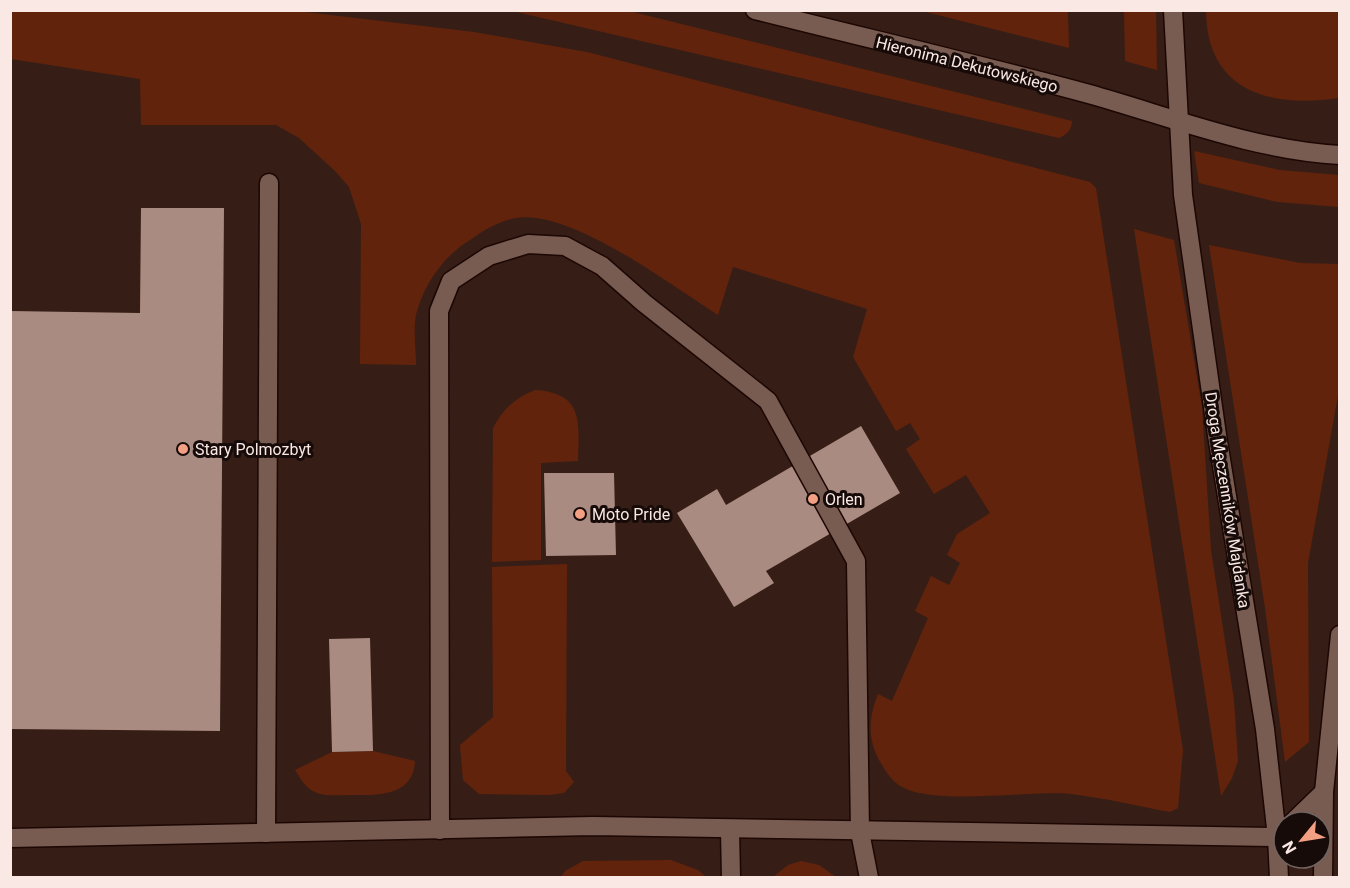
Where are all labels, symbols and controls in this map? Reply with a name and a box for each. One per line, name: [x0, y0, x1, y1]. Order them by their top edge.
street label: Hieronima Dekutowskiego: [874, 33, 1060, 96]
street label: Droga Męczenników Majdanka: [1201, 391, 1254, 609]
place label: Stary Polmozbyt: [195, 440, 311, 459]
marker: Stary Polmozbyt: [176, 442, 190, 456]
place label: Orlen: [825, 490, 863, 509]
marker: Orlen: [806, 492, 820, 506]
place label: Moto Pride: [592, 505, 670, 524]
marker: Moto Pride: [573, 507, 587, 521]
north arrow: [1272, 810, 1332, 870]
text: N: [1278, 838, 1300, 857]

